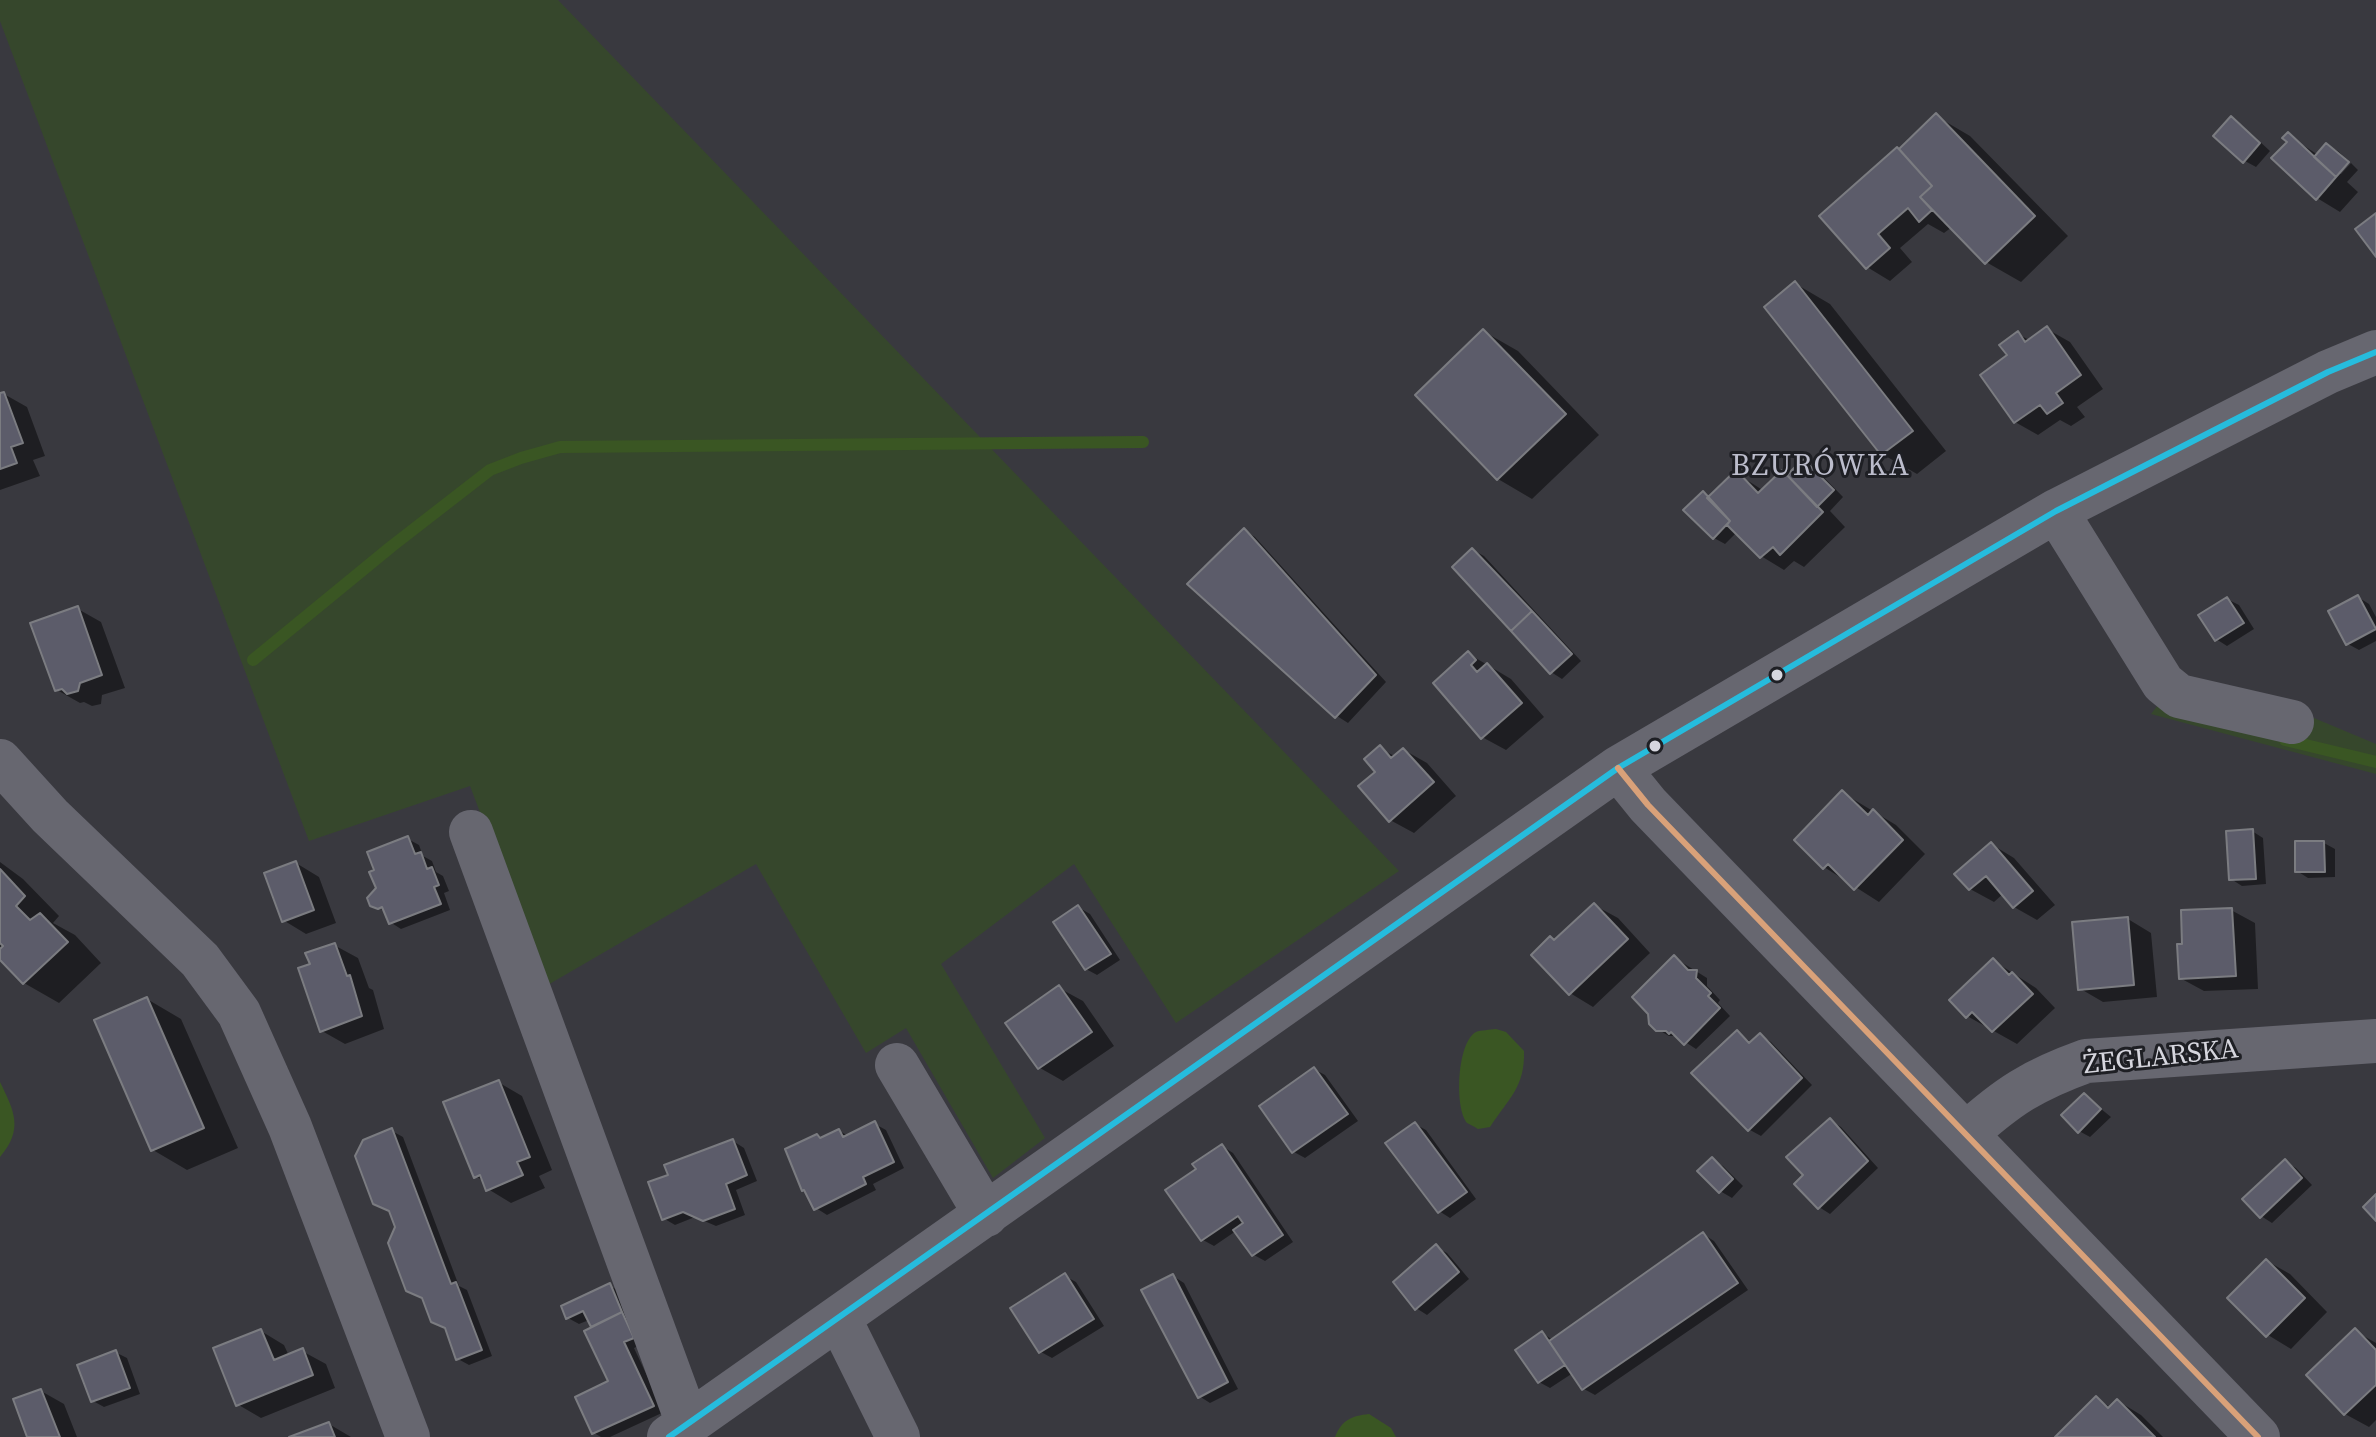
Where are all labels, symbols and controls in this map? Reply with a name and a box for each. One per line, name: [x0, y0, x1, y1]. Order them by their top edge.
district label: BZURÓWKA: [1731, 449, 1911, 485]
unlabelled marker: [1769, 667, 1785, 683]
unlabelled marker: [1647, 738, 1663, 754]
street label: ŻEGLARSKA: [2082, 1033, 2240, 1083]

